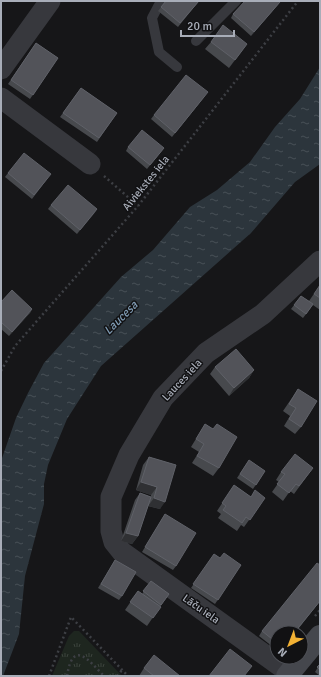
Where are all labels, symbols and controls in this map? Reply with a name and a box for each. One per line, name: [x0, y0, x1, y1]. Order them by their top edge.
scale bar: [181, 12, 234, 38]
text: 20 m: [187, 19, 212, 34]
street label: Aiviekstes iela: [120, 153, 172, 213]
water label: Laucesa: [101, 297, 142, 338]
street label: Lauces iela: [159, 356, 205, 404]
street label: Lāču iela: [180, 592, 222, 627]
north arrow: [269, 625, 309, 665]
text: N: [275, 645, 290, 659]

